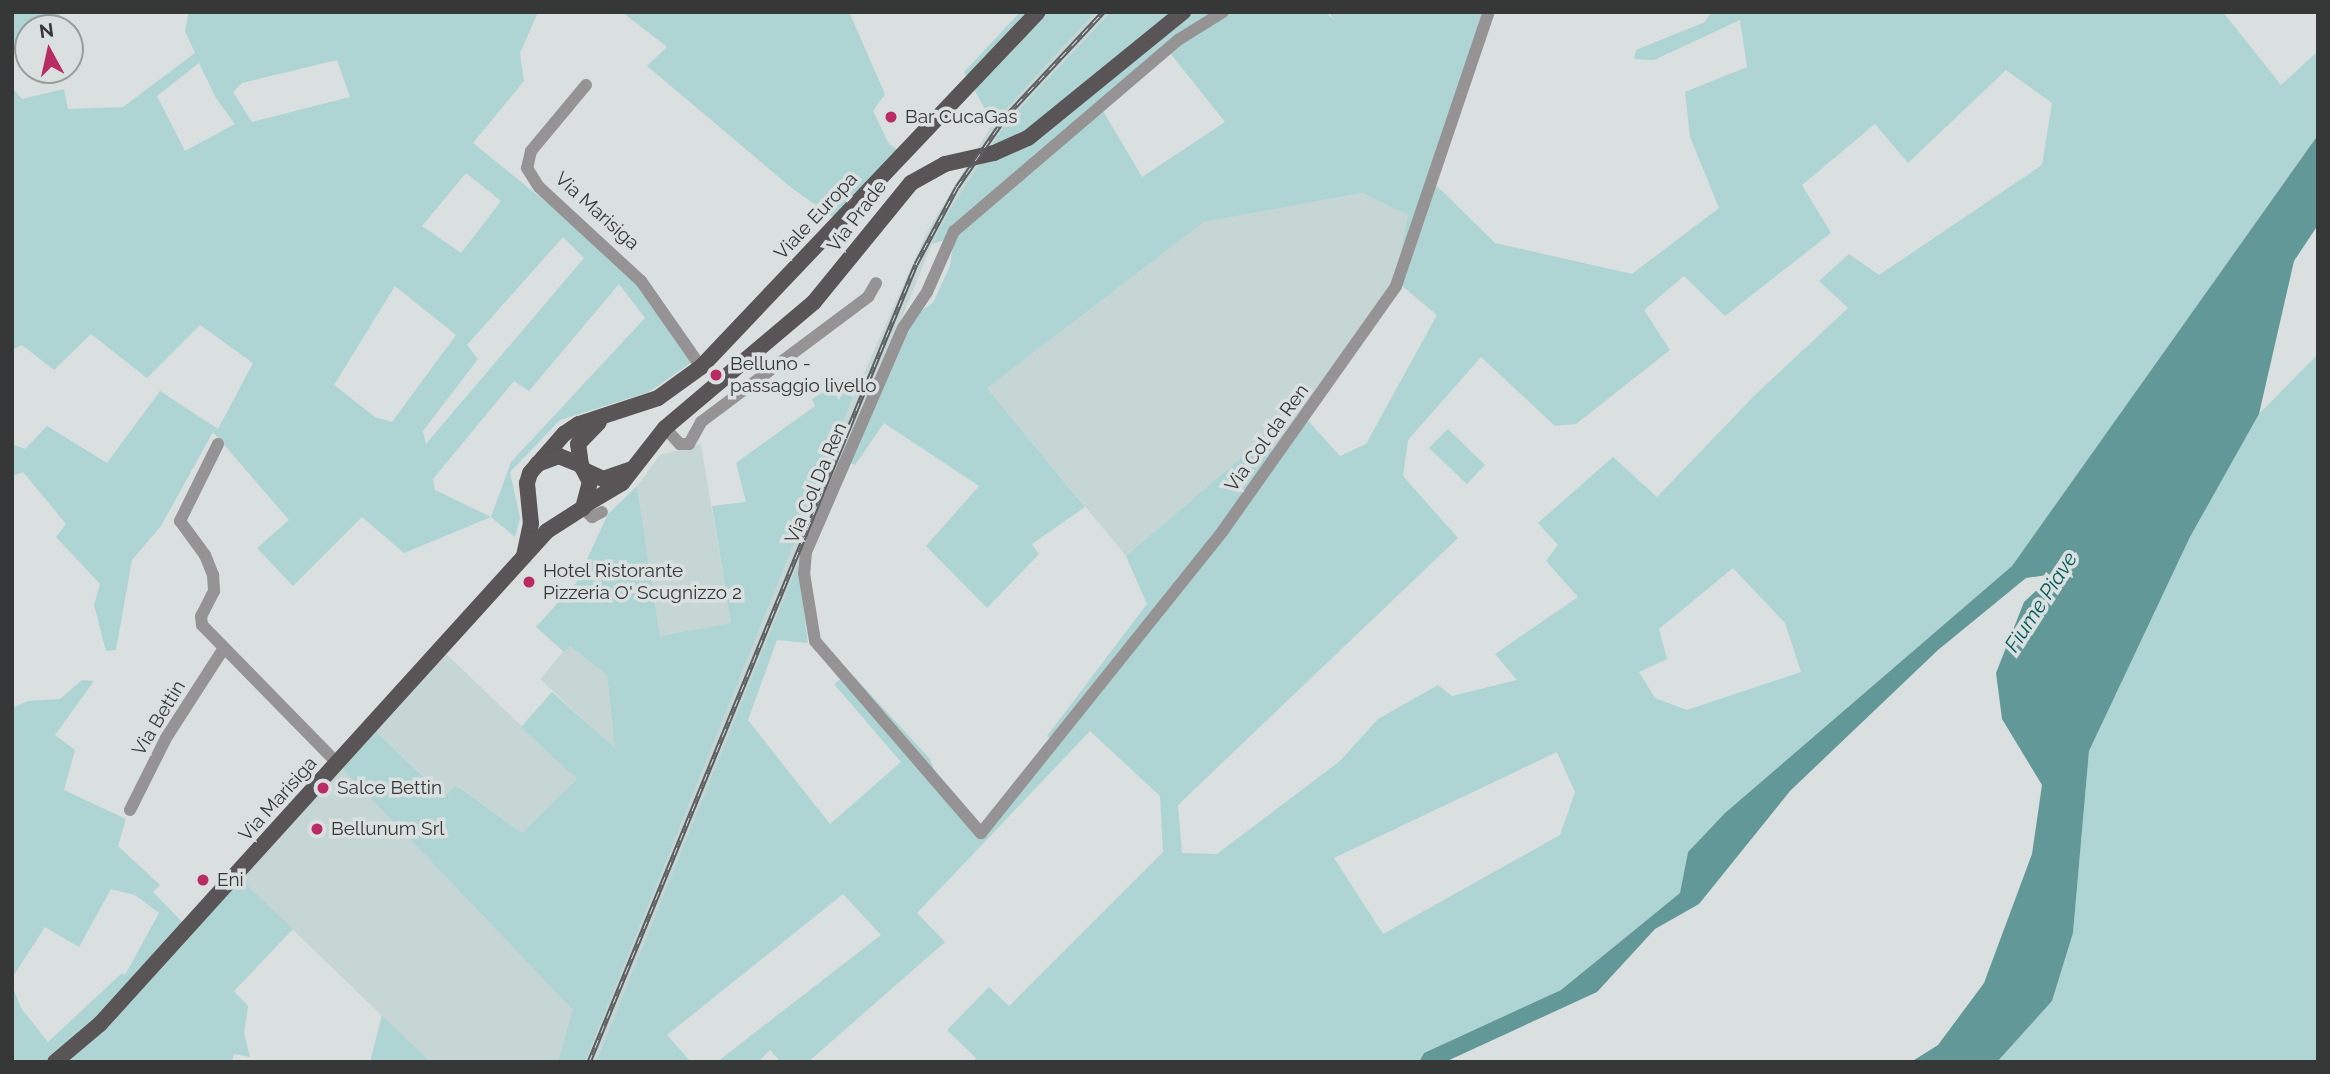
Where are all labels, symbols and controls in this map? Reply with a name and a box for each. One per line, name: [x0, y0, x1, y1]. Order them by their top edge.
north arrow: [14, 14, 84, 84]
text: N: [38, 18, 55, 42]
place label: Bar CucaGas: [905, 106, 1018, 128]
marker: Bar CucaGas: [883, 109, 899, 125]
street label: Via Marisiga: [550, 167, 644, 255]
street label: Viale Europa: [770, 168, 862, 264]
street label: Via Prade: [823, 176, 891, 256]
place label: Belluno - passaggio livello: [730, 353, 876, 397]
marker: Belluno - passaggio livello: [708, 367, 724, 383]
street label: Via Col da Ren: [1220, 380, 1314, 496]
street label: Via Col Da Ren: [780, 419, 852, 547]
water label: Fiume Piave: [1999, 547, 2083, 657]
place label: Hotel Ristorante Pizzeria O' Scugnizzo 2: [543, 560, 742, 604]
marker: Hotel Ristorante Pizzeria O' Scugnizzo 2: [521, 574, 537, 590]
street label: Via Bettin: [128, 676, 190, 760]
street label: Via Marisiga: [234, 752, 322, 846]
place label: Salce Bettin: [337, 777, 442, 799]
marker: Salce Bettin: [315, 780, 331, 796]
place label: Bellunum Srl: [331, 818, 444, 840]
marker: Bellunum Srl: [309, 821, 325, 837]
place label: Eni: [217, 869, 244, 891]
marker: Eni: [195, 872, 211, 888]

